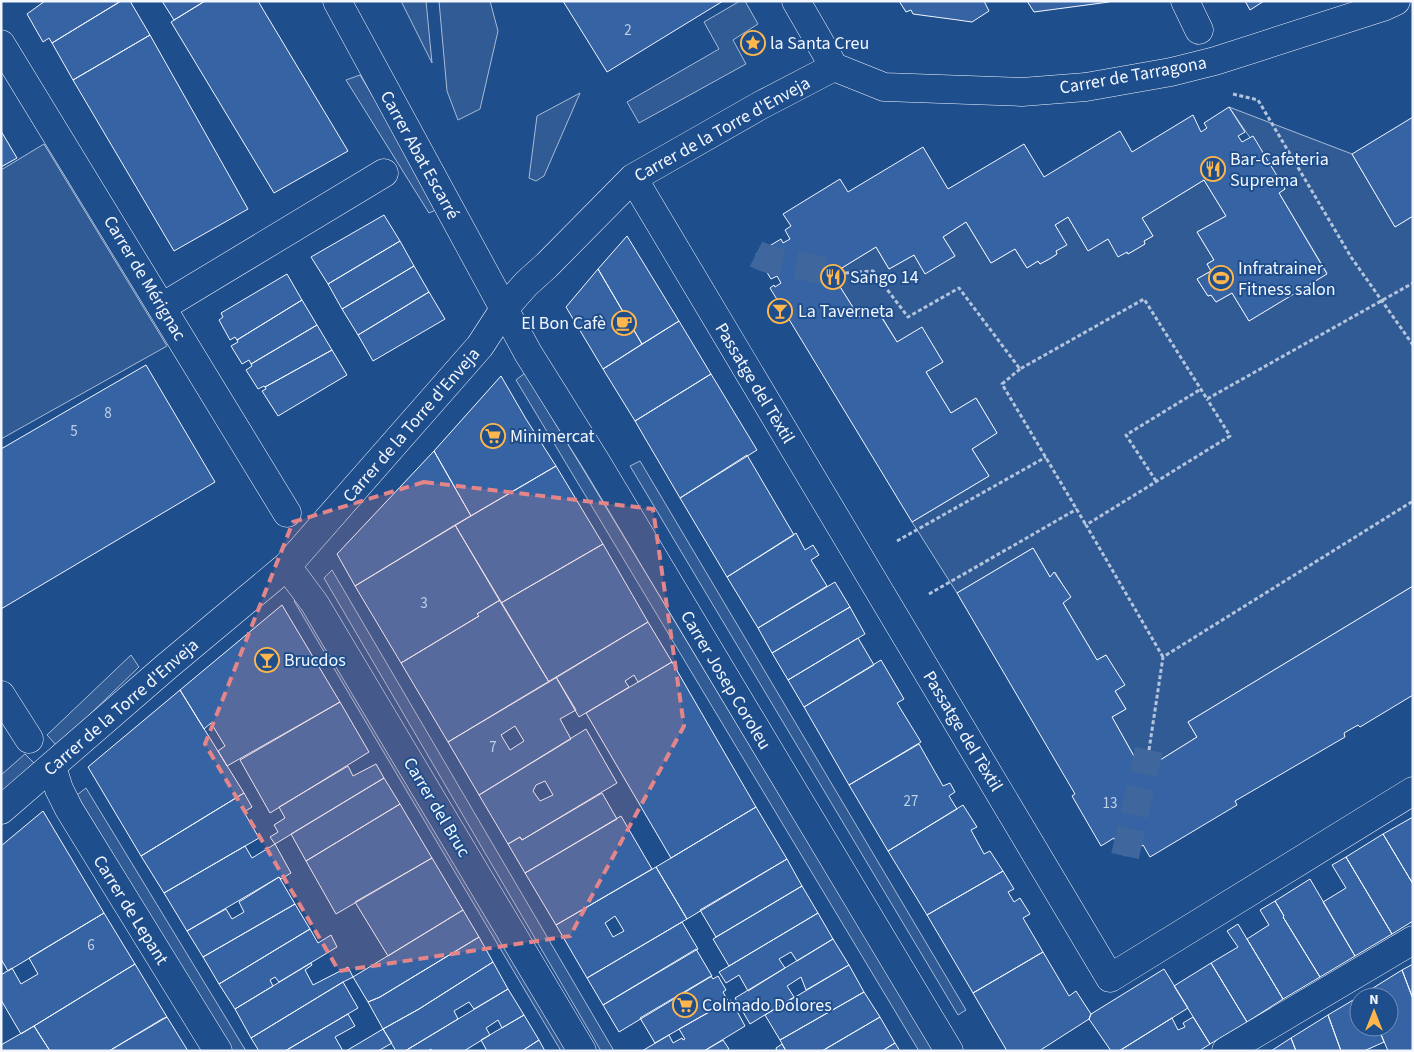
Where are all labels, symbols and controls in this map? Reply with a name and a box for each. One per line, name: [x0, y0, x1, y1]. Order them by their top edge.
house number: 2: [624, 20, 632, 41]
place icon: la Santa Creu: [740, 30, 766, 56]
place label: la Santa Creu: [770, 31, 869, 56]
street label: Carrer de Tarragona: [1058, 50, 1209, 101]
street label: Carrer de la Torre d'Enveja: [630, 71, 815, 188]
street label: Carrer Abat Escarré: [374, 86, 465, 224]
place label: Bar-Cafeteria Suprema: [1230, 147, 1329, 193]
restaurant icon: Bar-Cafeteria Suprema: [1200, 156, 1226, 182]
street label: Carrer de Mérignac: [97, 211, 192, 345]
place label: Infratrainer Fitness salon: [1238, 256, 1336, 302]
restaurant icon: Sango 14: [820, 264, 846, 290]
place label: Sango 14: [850, 265, 919, 290]
sports icon: Infratrainer Fitness salon: [1208, 265, 1234, 291]
bar icon: La Taverneta: [767, 298, 793, 324]
place label: La Taverneta: [798, 299, 894, 324]
cafe icon: El Bon Cafè: [611, 310, 637, 336]
place label: El Bon Cafè: [521, 311, 606, 336]
street label: Passatge del Tèxtil: [709, 318, 800, 448]
street label: Carrer de la Torre d'Enveja: [337, 342, 486, 508]
house number: 8: [104, 403, 112, 424]
house number: 5: [70, 421, 78, 442]
supermarket icon: Minimercat: [480, 423, 506, 449]
place label: Minimercat: [510, 424, 595, 449]
house number: 3: [420, 593, 428, 614]
street label: Carrer Josep Coroleu: [674, 606, 777, 754]
street label: Carrer de la Torre d'Enveja: [38, 633, 204, 782]
bar icon: Brucdos: [254, 647, 280, 673]
place label: Brucdos: [284, 648, 346, 673]
street label: Passatge del Tèxtil: [917, 666, 1008, 796]
house number: 7: [489, 737, 497, 758]
street label: Carrer del Bruc: [397, 753, 476, 862]
house number: 27: [904, 791, 918, 812]
house number: 13: [1103, 793, 1117, 814]
street label: Carrer de Lepant: [87, 851, 174, 970]
house number: 6: [87, 935, 95, 956]
north arrow: [1349, 987, 1399, 1037]
text: N: [1369, 990, 1379, 1010]
supermarket icon: Colmado Dolores: [672, 992, 698, 1018]
place label: Colmado Dolores: [702, 993, 832, 1018]

